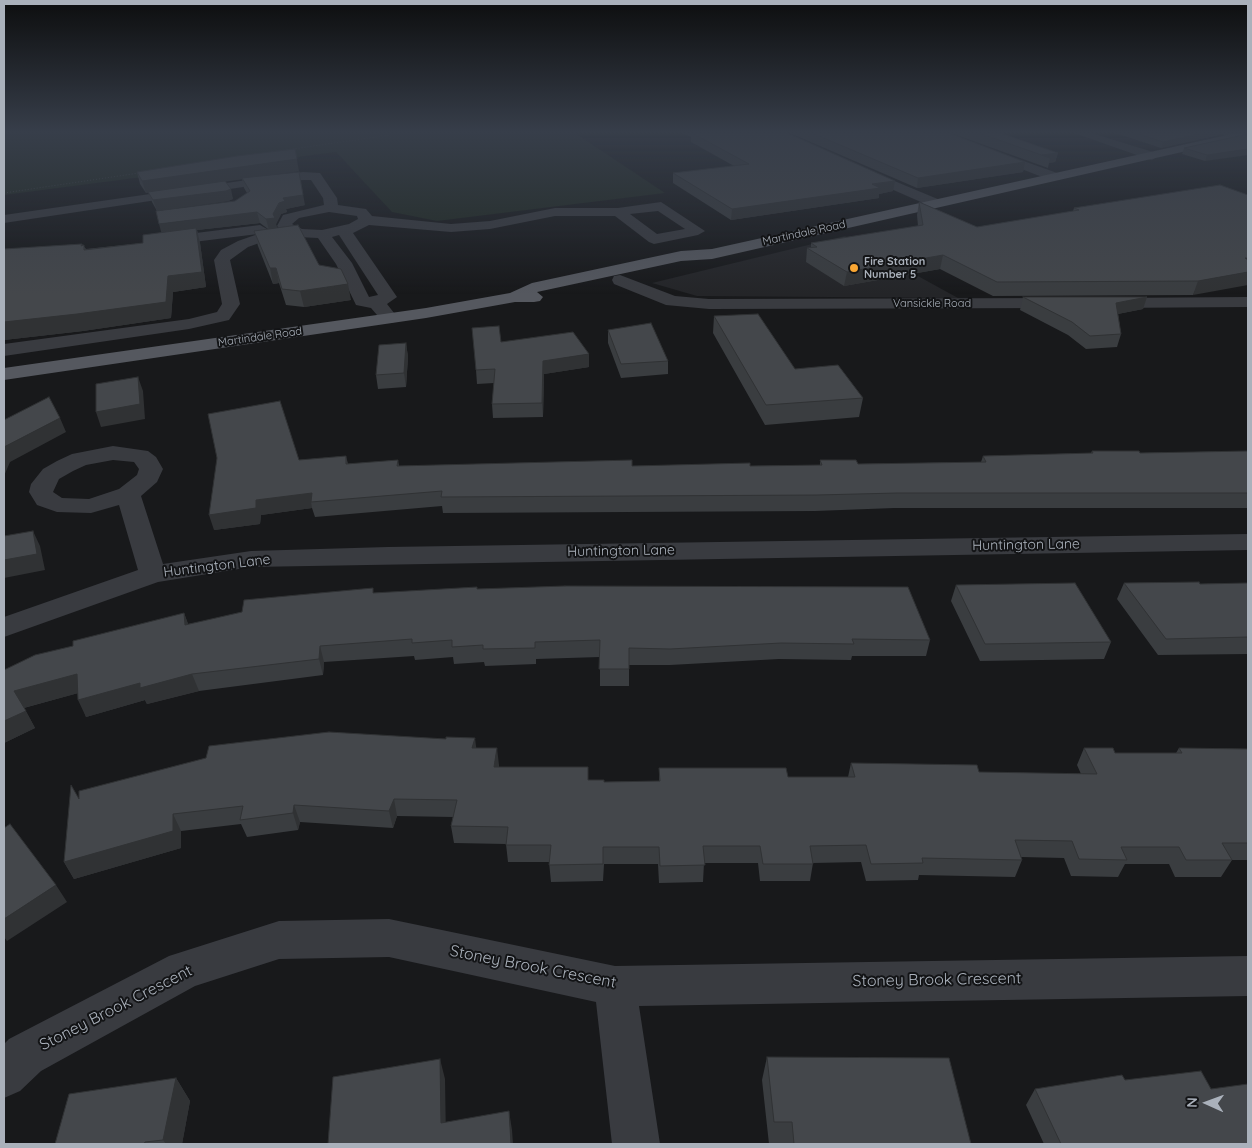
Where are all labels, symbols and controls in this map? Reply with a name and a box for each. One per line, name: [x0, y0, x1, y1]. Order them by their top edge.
street label: Martindale Road: [761, 218, 847, 248]
place label: Fire Station Number 5: [864, 255, 925, 281]
marker: Fire Station Number 5: [848, 262, 860, 274]
street label: Vansickle Road: [893, 297, 971, 311]
street label: Martindale Road: [217, 325, 303, 349]
street label: Huntington Lane: [972, 536, 1080, 554]
street label: Huntington Lane: [567, 542, 675, 560]
street label: Huntington Lane: [163, 551, 271, 581]
street label: Stoney Brook Crescent: [448, 941, 618, 993]
street label: Stoney Brook Crescent: [36, 961, 196, 1055]
street label: Stoney Brook Crescent: [852, 969, 1022, 991]
north arrow: [1182, 1078, 1232, 1128]
text: N: [1183, 1097, 1201, 1108]

